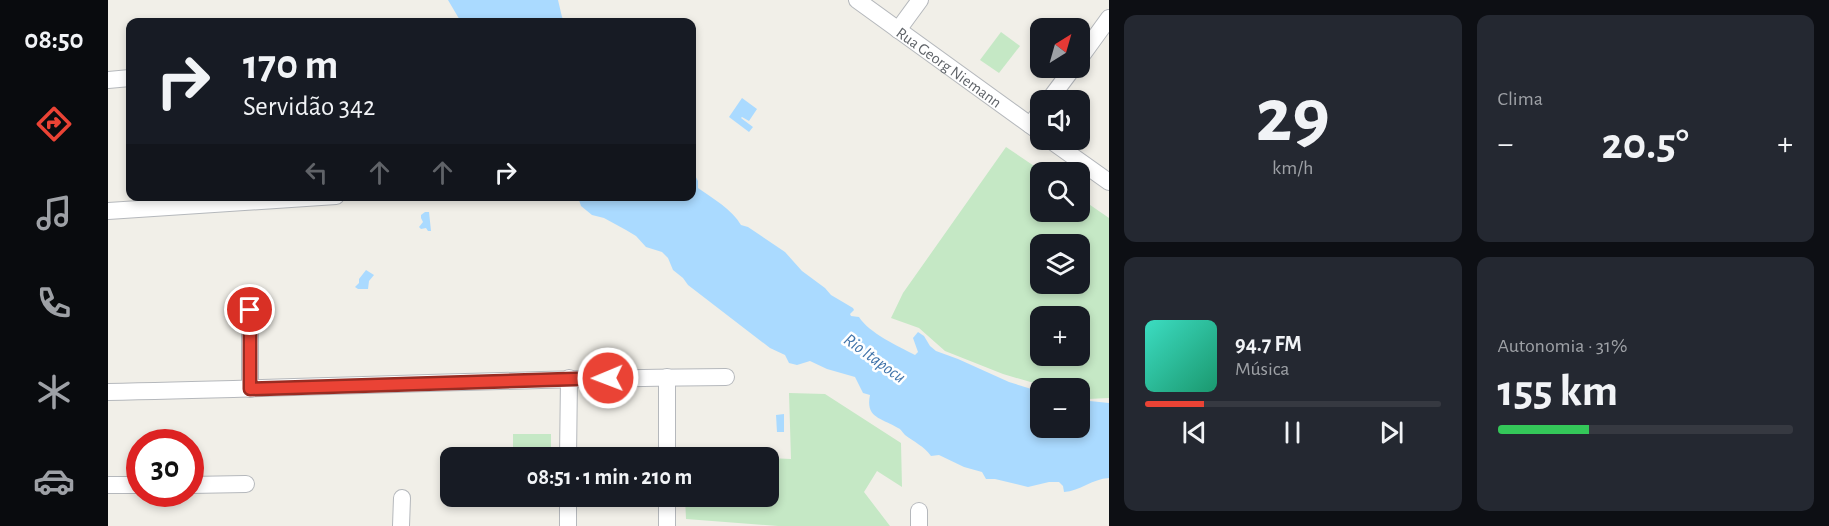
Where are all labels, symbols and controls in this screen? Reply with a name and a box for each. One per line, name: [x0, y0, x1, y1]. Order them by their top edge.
north arrow: [1030, 18, 1090, 78]
map controls: [1030, 18, 1090, 438]
street label: Rua Georg Niemann: [893, 24, 1004, 111]
text: 08:50: [24, 26, 84, 53]
icon: right: [144, 42, 222, 120]
text: 170 m: [243, 44, 338, 86]
text: 29: [1256, 78, 1330, 156]
text: Clima: [1498, 89, 1543, 109]
button: sound: [1030, 90, 1090, 150]
text: Servidão 342: [243, 93, 375, 120]
icon: directions: [33, 103, 75, 145]
text: 20.5°: [1601, 122, 1689, 167]
text: −: [1498, 128, 1513, 161]
text: +: [1777, 128, 1793, 161]
icon: left: [300, 156, 333, 189]
icon: ahead: [363, 156, 396, 189]
icon: ahead: [426, 156, 459, 189]
icon: right: [489, 156, 522, 189]
text: km/h: [1272, 158, 1313, 178]
button: search: [1030, 162, 1090, 222]
icon: music: [33, 192, 75, 234]
button: layers: [1030, 234, 1090, 294]
icon: phone: [33, 282, 75, 324]
pin: [224, 284, 275, 335]
icon: arrive: [233, 293, 266, 326]
button: +: [1030, 306, 1090, 366]
water label: Rio Itapocu: [840, 331, 909, 387]
text: 94.7 FM: [1235, 333, 1302, 355]
text: Autonomia · 31%: [1498, 336, 1627, 356]
position arrow: [576, 346, 640, 410]
text: Música: [1235, 359, 1290, 379]
text: 155 km: [1498, 369, 1618, 414]
icon: climate: [33, 371, 75, 413]
button: −: [1030, 378, 1090, 438]
icon: previous: [1178, 416, 1211, 449]
icon: pause: [1276, 416, 1309, 449]
icon: next: [1375, 416, 1408, 449]
speed limit sign: 30: [126, 429, 204, 507]
icon: car: [33, 460, 75, 502]
text: 08:51 · 1 min · 210 m: [527, 466, 692, 488]

